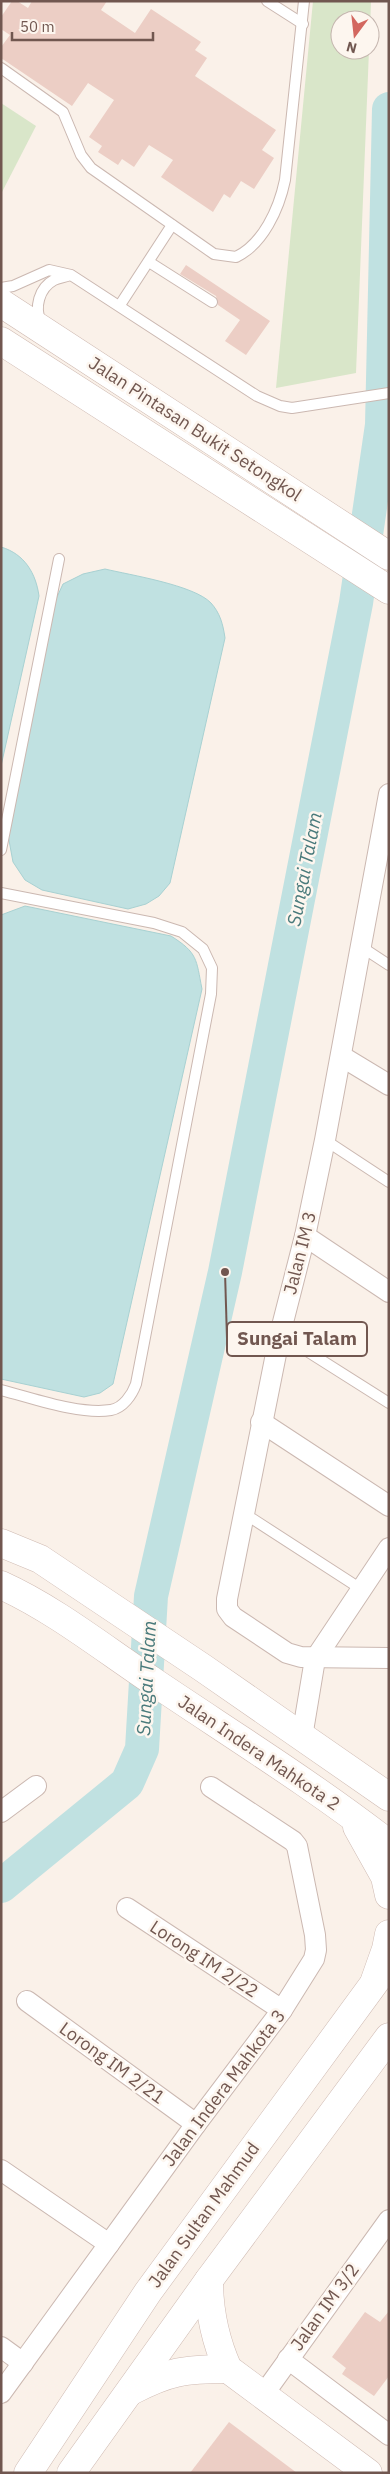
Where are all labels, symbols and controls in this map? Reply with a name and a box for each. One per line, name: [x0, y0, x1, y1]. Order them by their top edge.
scale bar: [12, 10, 154, 42]
north arrow: [330, 10, 380, 60]
text: 50 m: [20, 17, 55, 36]
text: N: [344, 38, 359, 58]
street label: Jalan Pintasan Bukit Setongkol: [84, 351, 306, 506]
water label: Sungai Talam: [281, 810, 327, 928]
street label: Jalan IM 3: [278, 1209, 321, 1297]
callout: Sungai Talam: [227, 1322, 367, 1356]
text: Sungai Talam: [237, 1326, 357, 1350]
water label: Sungai Talam: [131, 1620, 161, 1736]
street label: Jalan Indera Mahkota 2: [174, 1690, 345, 1815]
street label: Lorong IM 2/22: [146, 1915, 263, 2002]
street label: Jalan Indera Mahkota 3: [157, 2005, 290, 2171]
street label: Lorong IM 2/21: [55, 2017, 170, 2109]
street label: Jalan Sultan Mahmud: [143, 2137, 264, 2292]
street label: Jalan IM 3/2: [285, 2259, 364, 2355]

